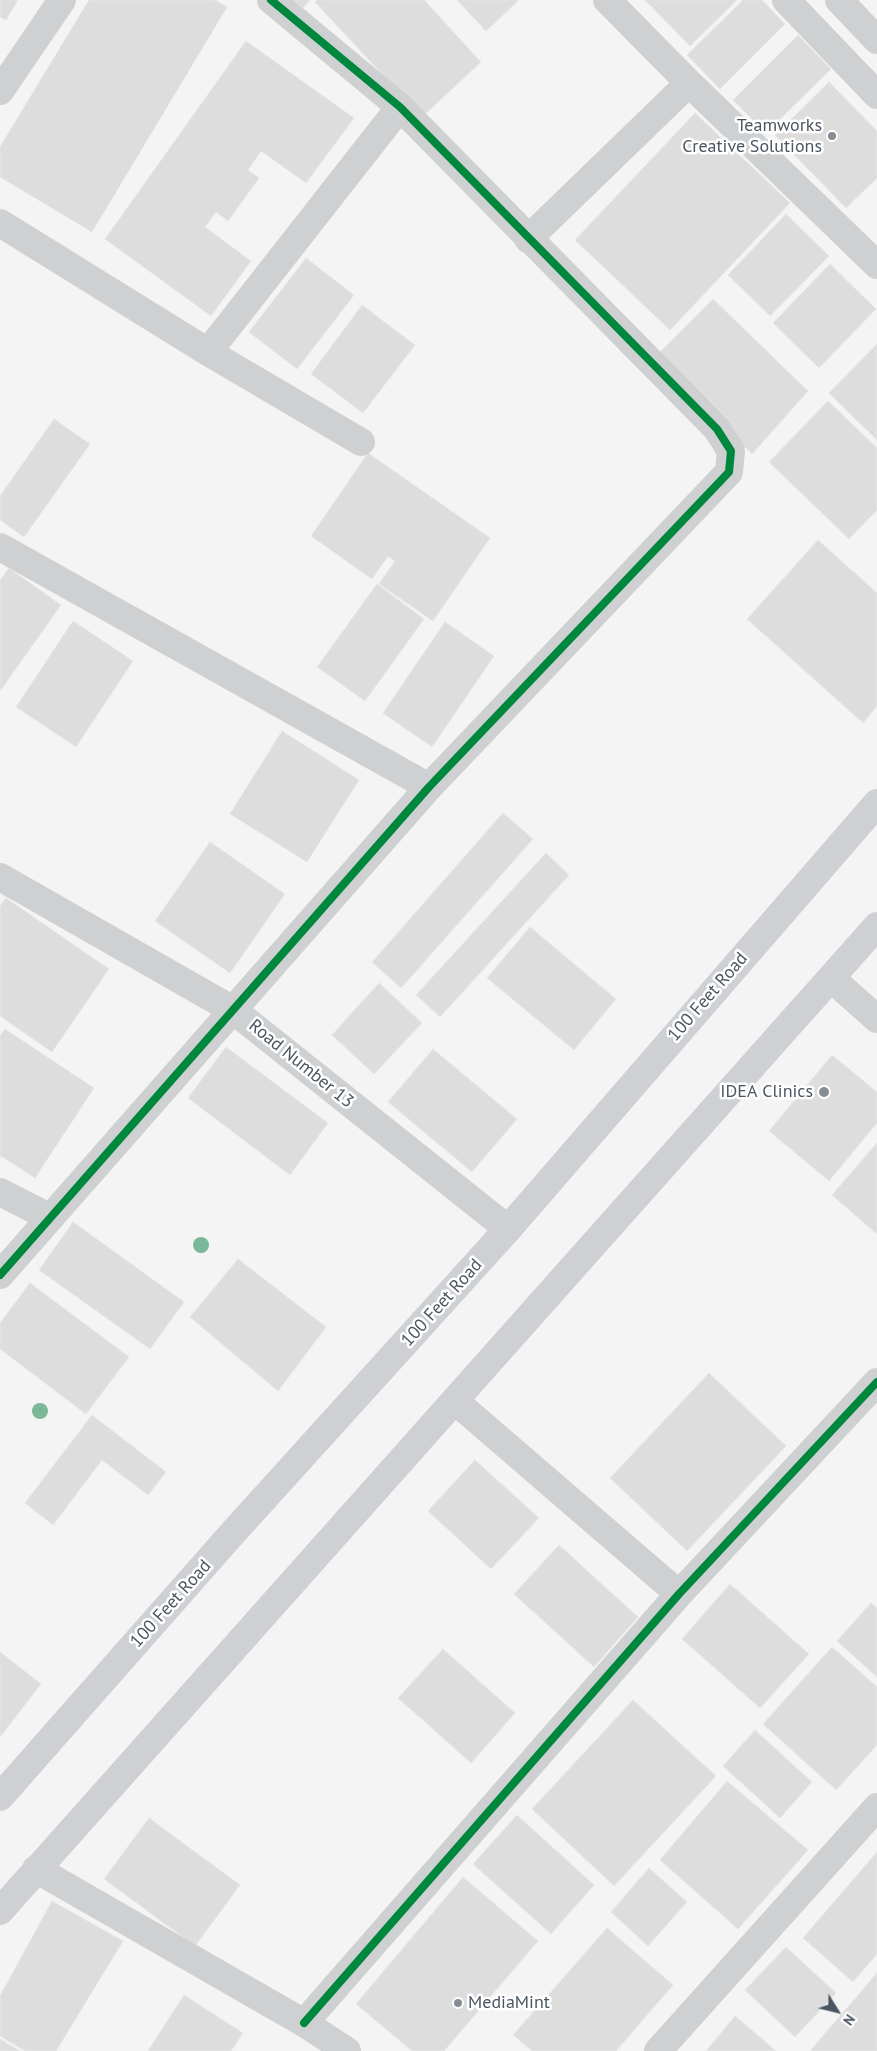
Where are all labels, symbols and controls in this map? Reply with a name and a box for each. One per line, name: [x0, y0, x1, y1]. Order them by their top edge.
place label: Teamworks Creative Solutions: [682, 115, 822, 158]
marker: Teamworks Creative Solutions: [826, 130, 838, 142]
street label: 100 Feet Road: [664, 948, 752, 1046]
street label: Road Number 13: [244, 1015, 358, 1113]
place label: IDEA Clinics: [720, 1081, 813, 1103]
marker: IDEA Clinics: [817, 1085, 831, 1099]
street label: 100 Feet Road: [397, 1255, 487, 1351]
street label: 100 Feet Road: [126, 1556, 216, 1652]
north arrow: [812, 1986, 862, 2036]
place label: MediaMint: [468, 1992, 550, 2014]
marker: MediaMint: [452, 1997, 464, 2009]
text: N: [839, 2011, 859, 2029]

